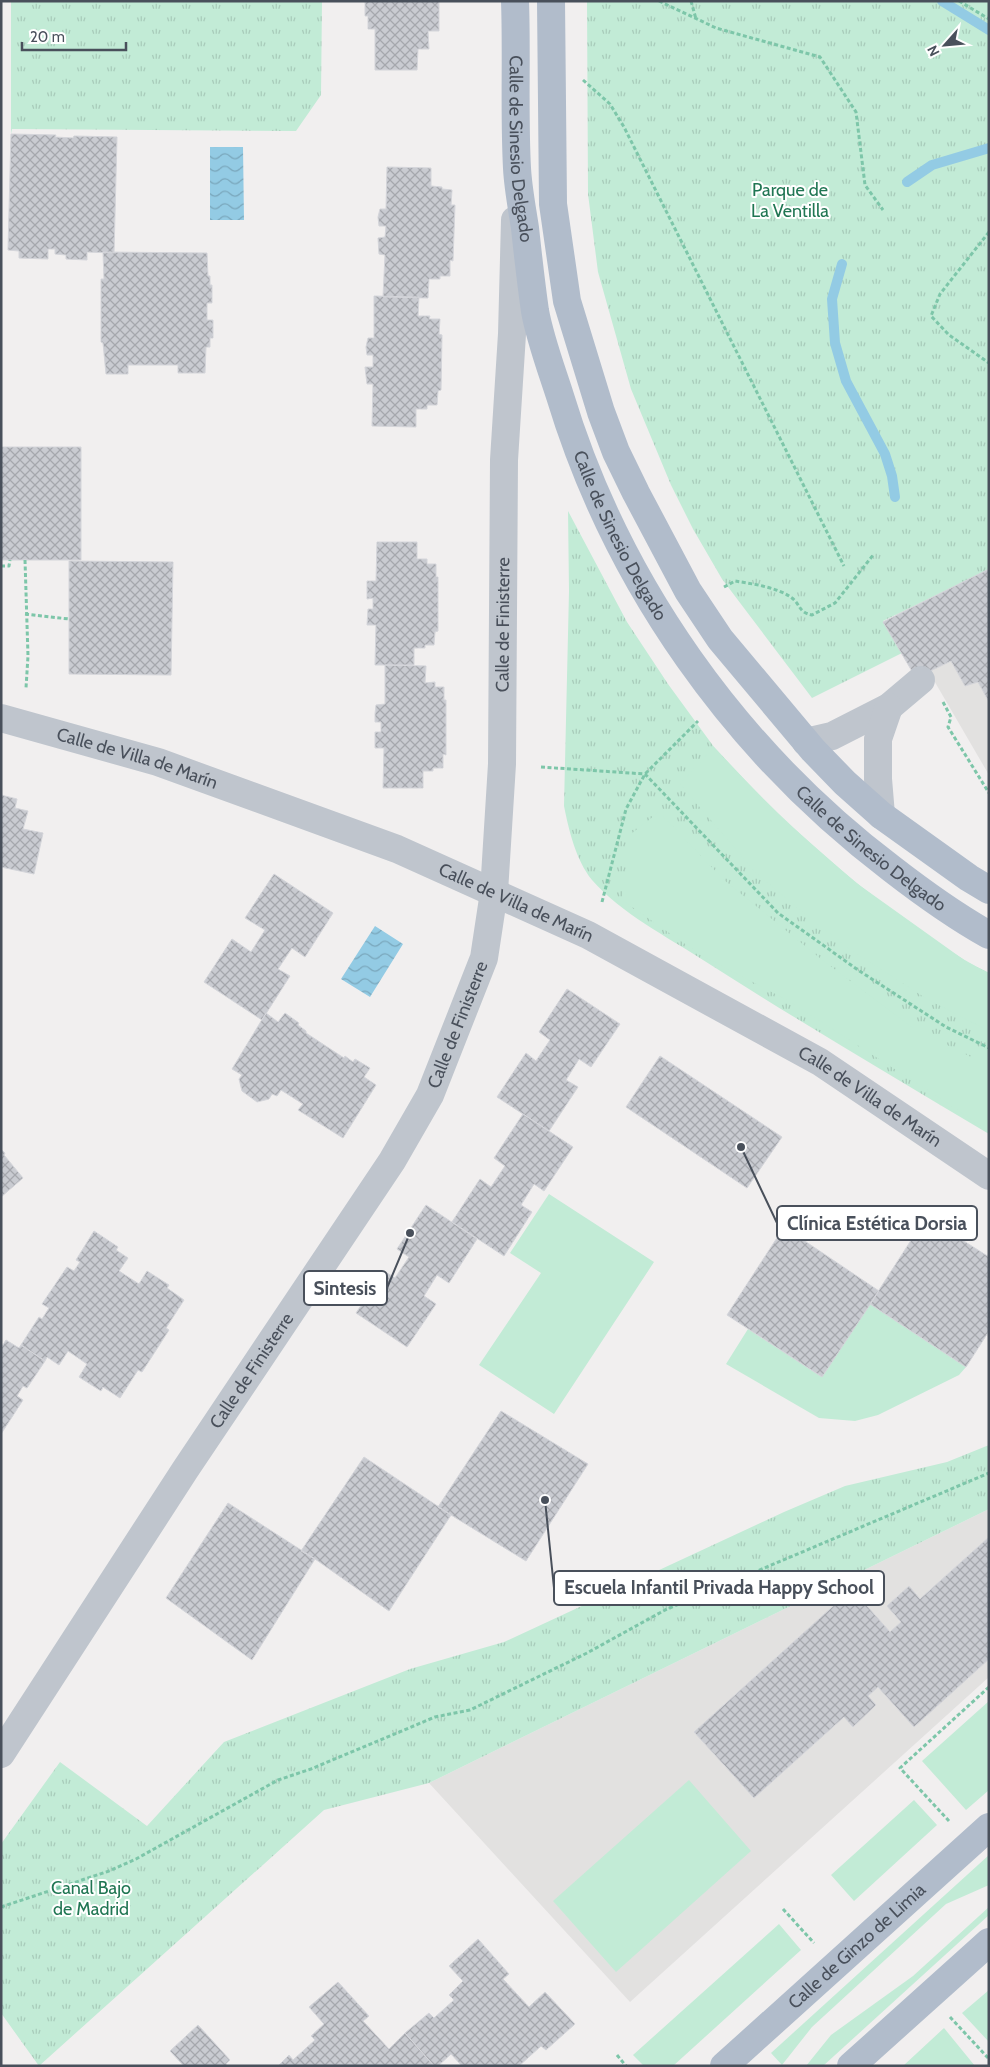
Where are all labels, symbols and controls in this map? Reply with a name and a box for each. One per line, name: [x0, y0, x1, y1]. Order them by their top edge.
scale bar: [22, 20, 126, 52]
north arrow: [920, 20, 970, 70]
text: 20 m: [30, 28, 65, 46]
text: N: [923, 42, 944, 59]
street label: Calle de Sinesio Delgado: [505, 55, 537, 243]
park label: Parque de La Ventilla: [751, 179, 829, 222]
street label: Calle de Sinesio Delgado: [568, 447, 672, 625]
street label: Calle de Finisterre: [491, 557, 514, 692]
street label: Calle de Villa de Marín: [54, 723, 221, 794]
street label: Calle de Sinesio Delgado: [791, 781, 950, 916]
street label: Calle de Villa de Marín: [435, 858, 597, 947]
street label: Calle de Finisterre: [423, 958, 493, 1091]
street label: Calle de Villa de Marín: [794, 1041, 946, 1152]
callout: Clínica Estética Dorsia: [777, 1206, 977, 1240]
text: Clínica Estética Dorsia: [787, 1212, 967, 1235]
callout: Sintesis: [304, 1271, 387, 1305]
text: Sintesis: [314, 1277, 376, 1300]
street label: Calle de Finisterre: [205, 1309, 298, 1433]
callout: Escuela Infantil Privada Happy School: [554, 1571, 884, 1605]
text: Escuela Infantil Privada Happy School: [564, 1576, 874, 1599]
park label: Canal Bajo de Madrid: [51, 1877, 131, 1920]
street label: Calle de Ginzo de Limia: [784, 1878, 930, 2014]

